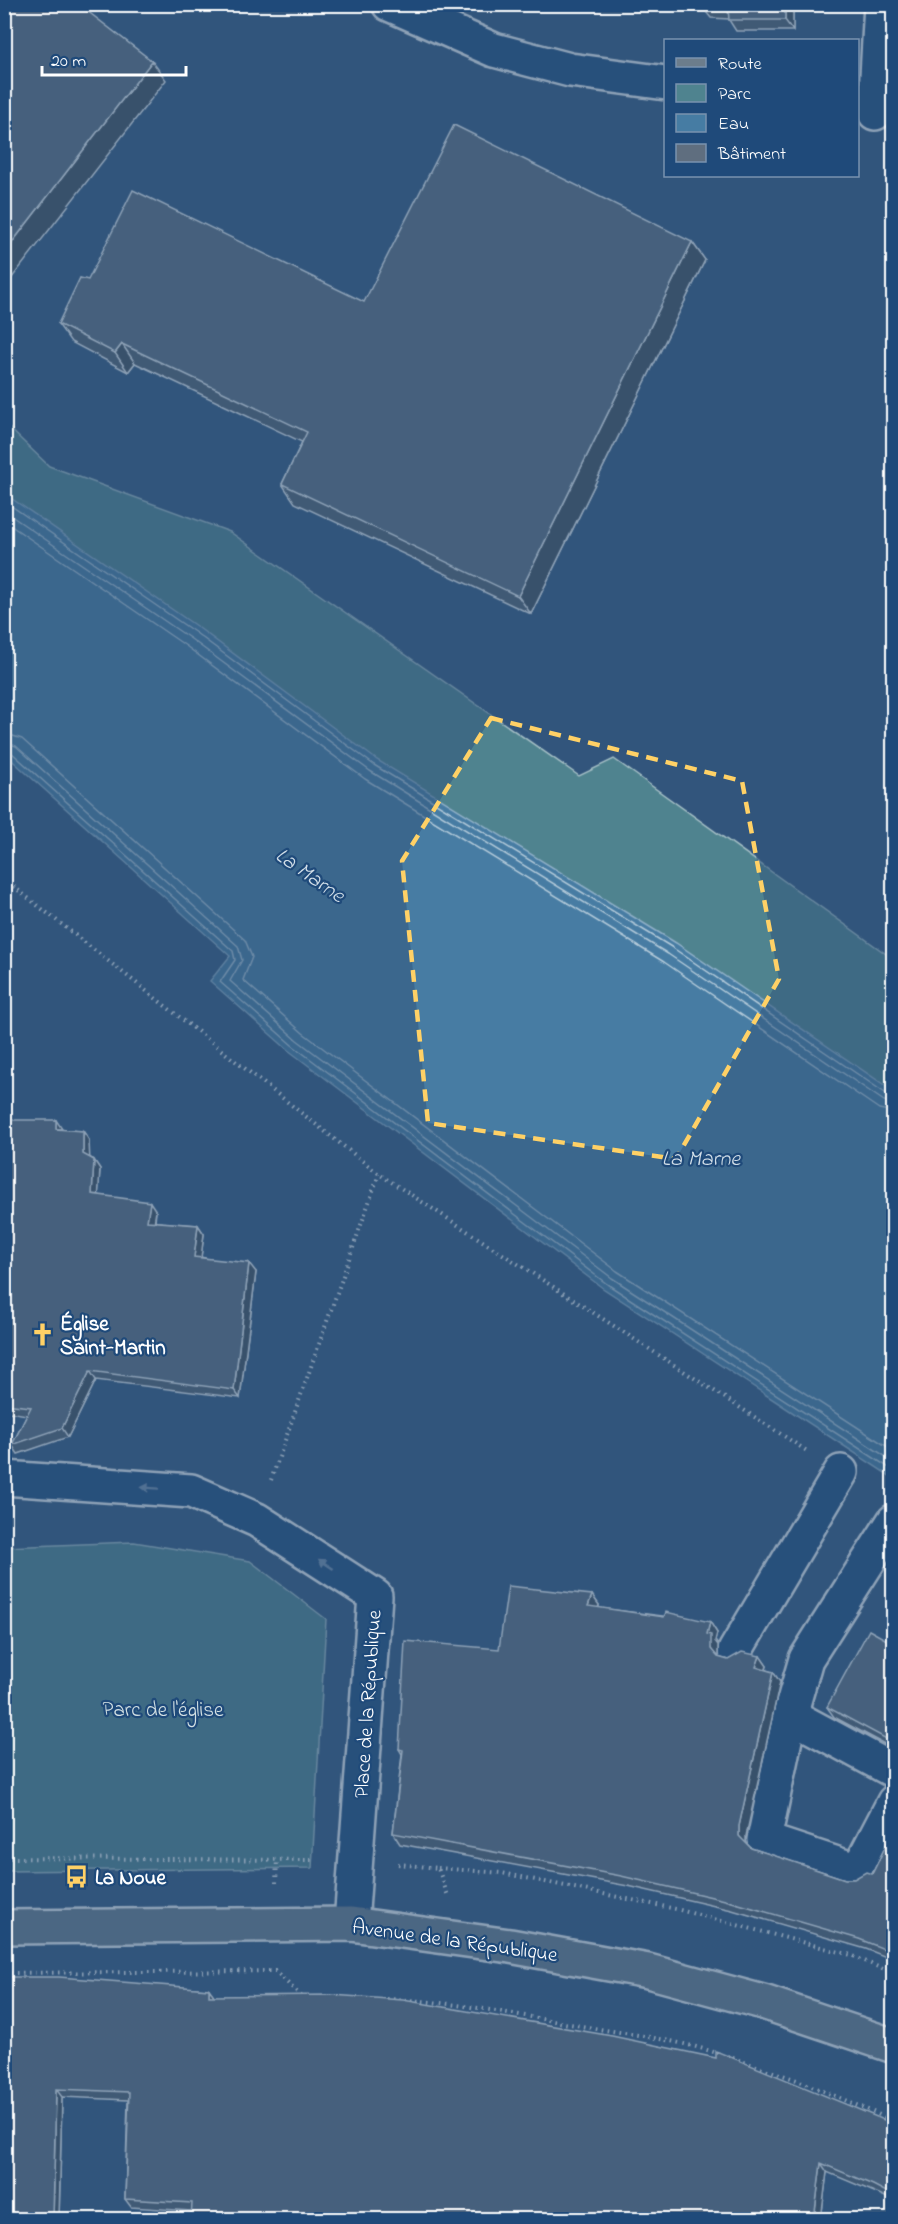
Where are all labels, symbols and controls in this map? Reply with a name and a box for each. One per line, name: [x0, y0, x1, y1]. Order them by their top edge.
scale bar: [42, 39, 186, 77]
legend: [664, 39, 859, 177]
text: 20 m: [51, 49, 86, 75]
text: Route: [718, 52, 763, 78]
text: Parc: [718, 82, 751, 108]
text: Eau: [718, 112, 749, 138]
text: Bâtiment: [717, 142, 786, 168]
water label: La Marne: [268, 841, 351, 913]
water label: La Marne: [662, 1144, 741, 1176]
place label: Église Saint-Martin: [60, 1310, 166, 1364]
church icon: Église Saint-Martin: [29, 1322, 55, 1348]
one-way arrow: [141, 1483, 160, 1493]
one-way arrow: [318, 1559, 334, 1570]
street label: Place de la République: [347, 1608, 391, 1799]
park label: Parc de l'église: [103, 1696, 224, 1728]
bus stop icon: La Noue: [64, 1864, 90, 1890]
place label: La Noue: [95, 1864, 166, 1894]
street label: Avenue de la République: [350, 1913, 560, 1971]

